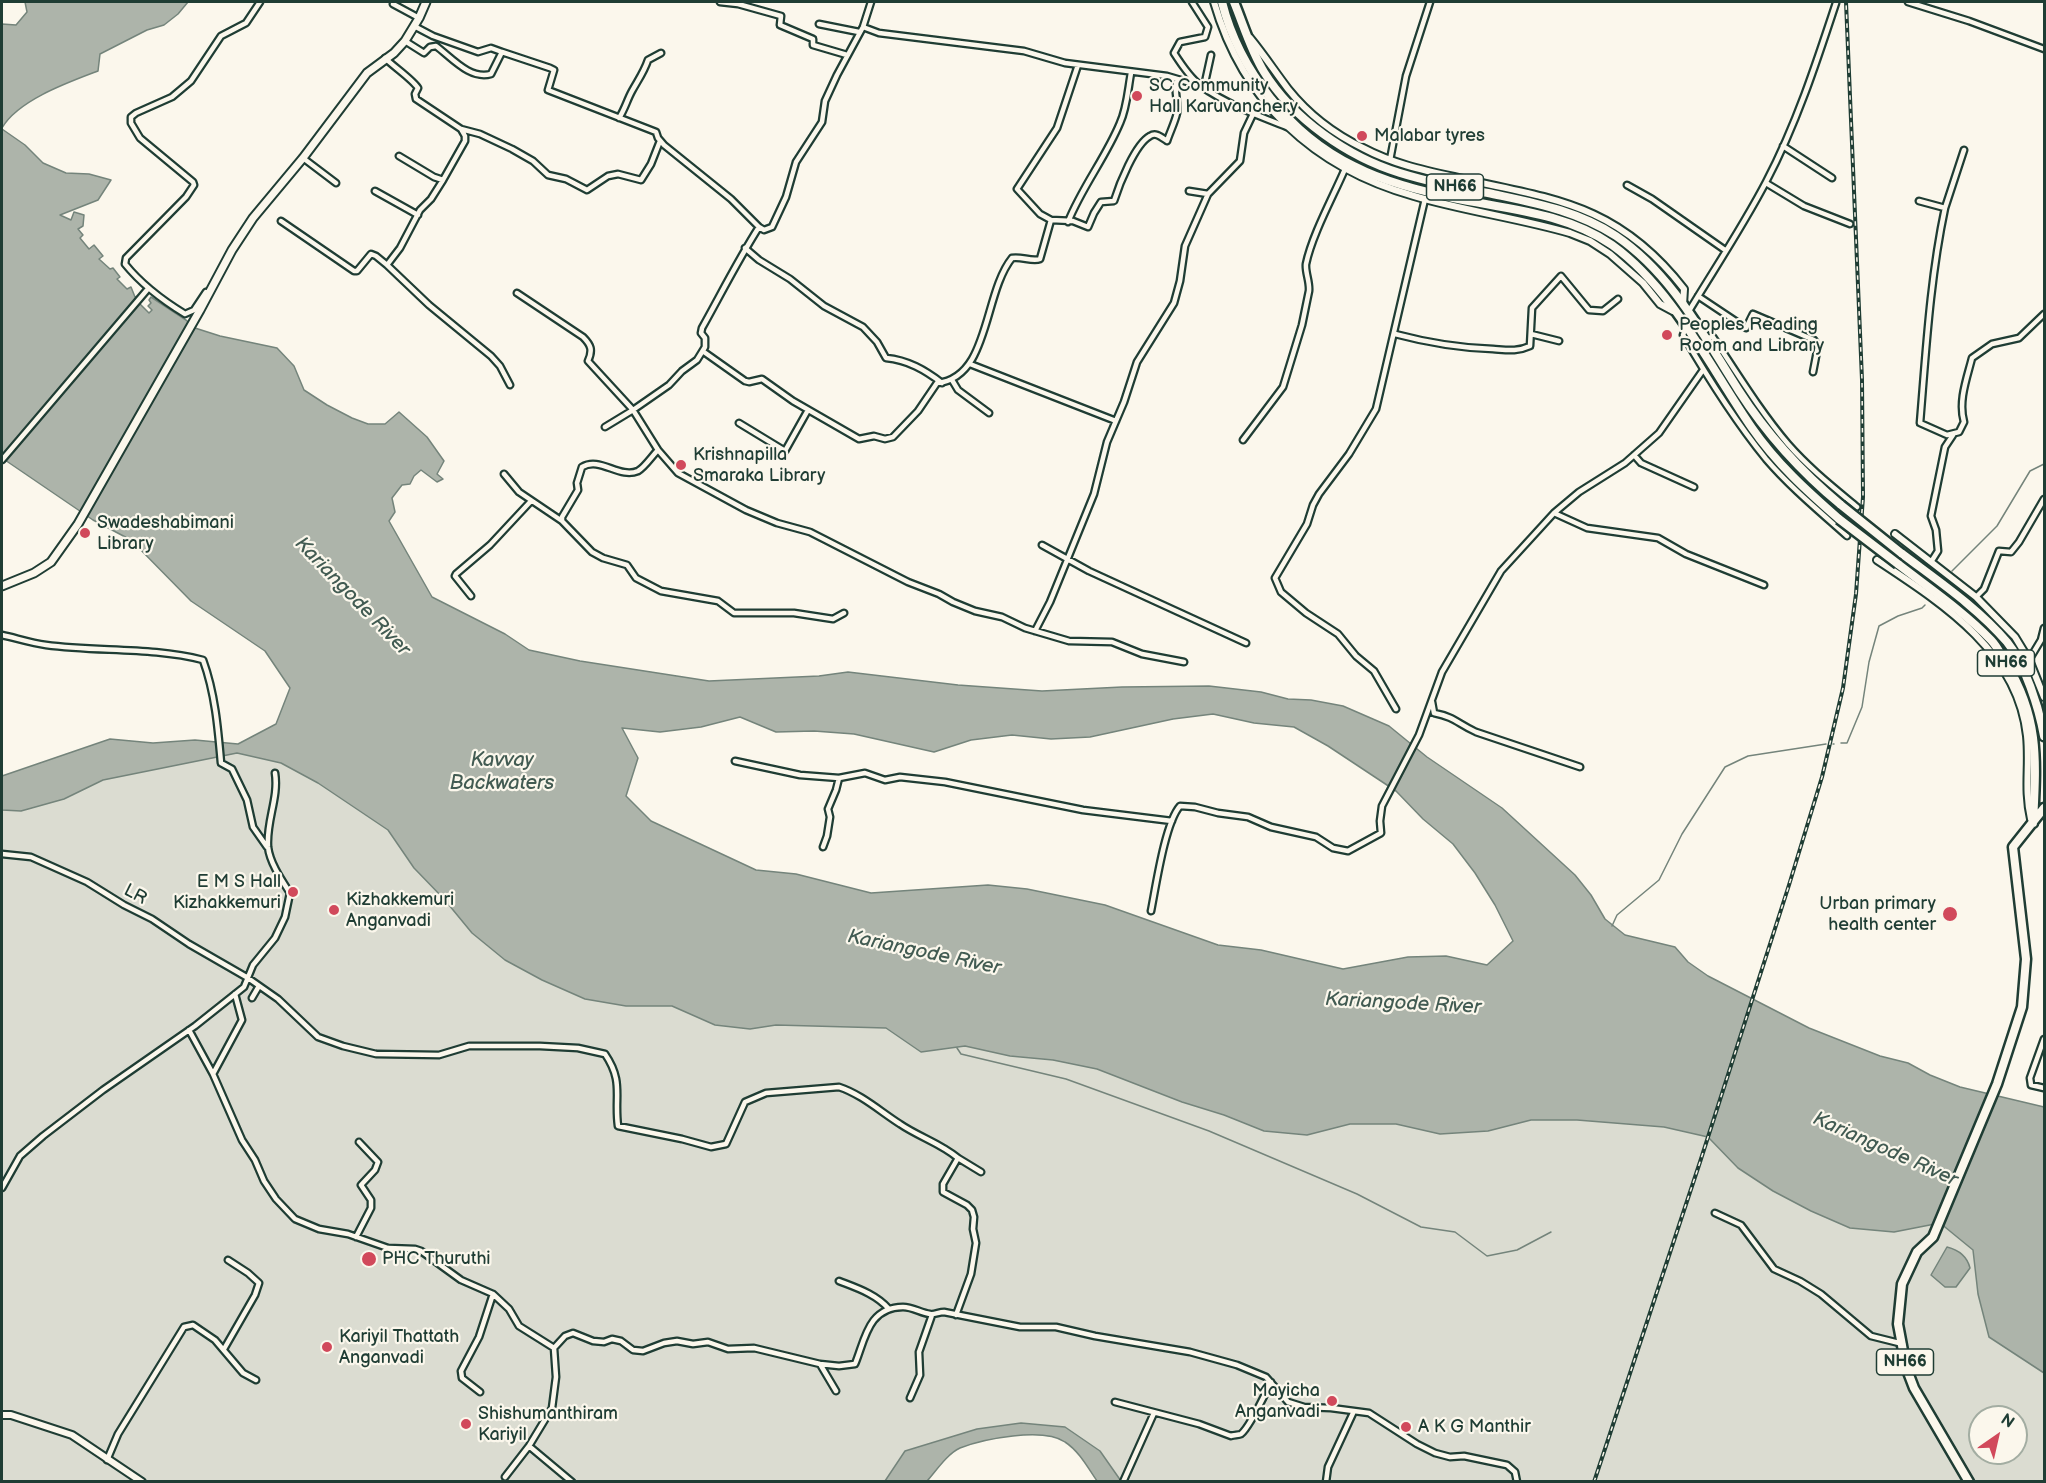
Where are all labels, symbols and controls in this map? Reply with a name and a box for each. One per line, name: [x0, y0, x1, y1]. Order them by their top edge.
place label: SC Community Hall Karuvanchery: [1149, 75, 1298, 118]
marker: SC Community Hall Karuvanchery: [1130, 89, 1144, 103]
place label: Malabar tyres: [1374, 125, 1485, 147]
marker: Malabar tyres: [1355, 129, 1369, 143]
road number: NH66: [1426, 174, 1484, 200]
place label: Peoples Reading Room and Library: [1679, 314, 1824, 356]
marker: Peoples Reading Room and Library: [1660, 328, 1674, 342]
place label: Krishnapilla Smaraka Library: [693, 444, 825, 486]
marker: Krishnapilla Smaraka Library: [674, 458, 688, 472]
place label: Swadeshabimani Library: [97, 512, 234, 554]
marker: Swadeshabimani Library: [78, 526, 92, 540]
water label: Kariangode River: [289, 533, 415, 661]
road number: NH66: [1978, 650, 2034, 676]
water label: Kavvay Backwaters: [450, 749, 554, 796]
place label: E M S Hall Kizhakkemuri: [173, 871, 281, 914]
street label: LR: [120, 880, 150, 910]
marker: E M S Hall Kizhakkemuri: [286, 885, 300, 899]
place label: Kizhakkemuri Anganvadi: [346, 889, 454, 932]
place label: Urban primary health center: [1819, 893, 1936, 936]
marker: Kizhakkemuri Anganvadi: [327, 903, 341, 917]
marker: Urban primary health center: [1941, 905, 1959, 923]
water label: Kariangode River: [845, 925, 1003, 981]
water label: Kariangode River: [1324, 988, 1482, 1020]
water label: Kariangode River: [1809, 1107, 1961, 1193]
place label: PHC Thuruthi: [382, 1248, 491, 1270]
marker: PHC Thuruthi: [360, 1250, 378, 1268]
place label: Kariyil Thattath Anganvadi: [339, 1326, 459, 1368]
marker: Kariyil Thattath Anganvadi: [320, 1340, 334, 1354]
road number: NH66: [1876, 1349, 1934, 1375]
place label: Mayicha Anganvadi: [1235, 1380, 1320, 1422]
marker: Mayicha Anganvadi: [1325, 1394, 1339, 1408]
place label: Shishumanthiram Kariyil: [478, 1403, 618, 1446]
north arrow: [1968, 1405, 2028, 1465]
text: N: [1997, 1410, 2018, 1433]
place label: A K G Manthir: [1418, 1416, 1531, 1438]
marker: Shishumanthiram Kariyil: [459, 1417, 473, 1431]
marker: A K G Manthir: [1399, 1420, 1413, 1434]

